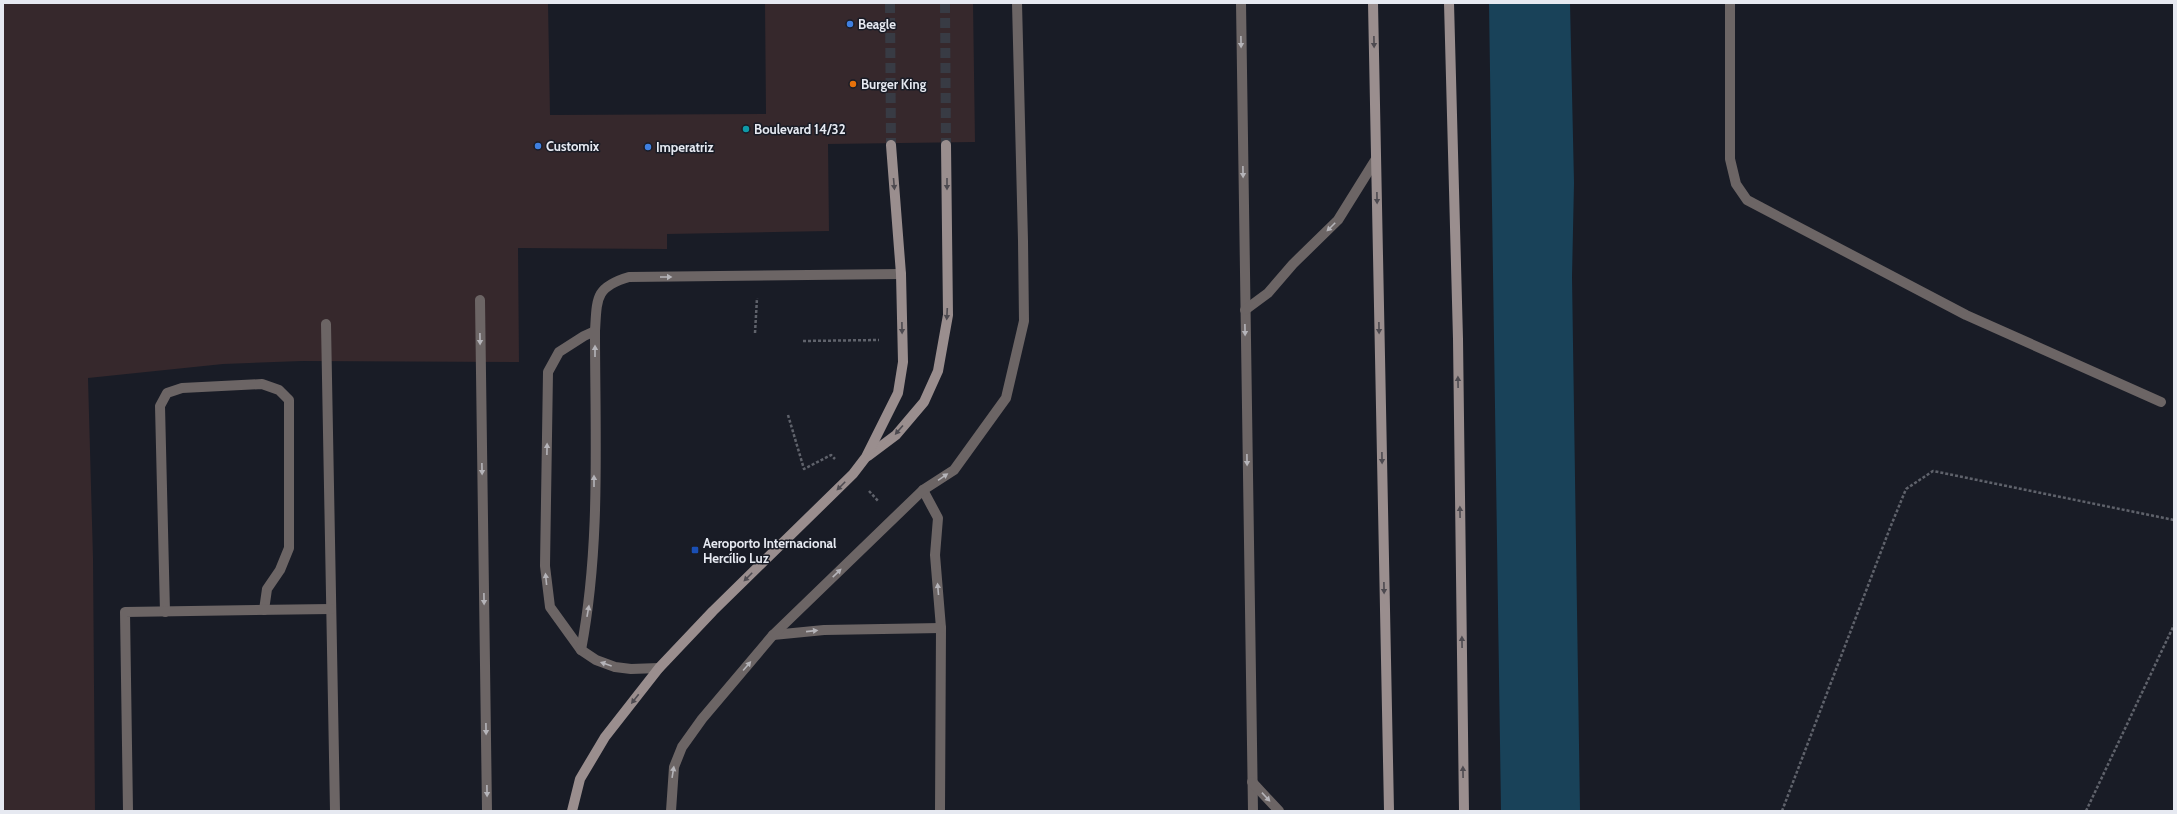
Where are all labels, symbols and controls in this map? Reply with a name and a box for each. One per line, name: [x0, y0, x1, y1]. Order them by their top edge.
place label: Beagle: [858, 16, 896, 32]
marker: Beagle: [845, 19, 855, 29]
one-way arrow: [1238, 36, 1244, 49]
one-way arrow: [1371, 36, 1377, 49]
place label: Burger King: [861, 76, 927, 92]
marker: Burger King: [848, 79, 858, 89]
place label: Boulevard 14/32: [754, 121, 846, 137]
marker: Boulevard 14/32: [741, 124, 751, 134]
place label: Customix: [546, 138, 600, 154]
place label: Imperatriz: [656, 139, 714, 155]
marker: Customix: [533, 141, 543, 151]
marker: Imperatriz: [643, 142, 653, 152]
one-way arrow: [1240, 166, 1246, 179]
one-way arrow: [890, 178, 897, 190]
one-way arrow: [944, 178, 950, 191]
one-way arrow: [1374, 192, 1380, 205]
one-way arrow: [1326, 222, 1336, 231]
one-way arrow: [660, 274, 673, 280]
one-way arrow: [944, 307, 951, 320]
one-way arrow: [899, 322, 906, 334]
one-way arrow: [1376, 322, 1382, 335]
one-way arrow: [1242, 324, 1248, 337]
one-way arrow: [477, 333, 483, 346]
one-way arrow: [592, 344, 598, 357]
one-way arrow: [1455, 375, 1461, 388]
one-way arrow: [895, 425, 904, 436]
one-way arrow: [544, 442, 550, 455]
one-way arrow: [1379, 452, 1385, 465]
one-way arrow: [1244, 454, 1251, 466]
one-way arrow: [479, 463, 485, 476]
one-way arrow: [938, 473, 949, 481]
one-way arrow: [591, 474, 597, 487]
one-way arrow: [836, 481, 846, 491]
one-way arrow: [1457, 505, 1463, 518]
place label: Aeroporto Internacional Hercílio Luz: [703, 535, 837, 566]
marker: Aeroporto Internacional Hercílio Luz: [690, 545, 700, 555]
one-way arrow: [832, 569, 842, 578]
one-way arrow: [743, 572, 753, 582]
one-way arrow: [543, 573, 550, 585]
one-way arrow: [1381, 582, 1388, 594]
one-way arrow: [934, 583, 941, 595]
one-way arrow: [481, 593, 487, 606]
one-way arrow: [586, 605, 592, 617]
one-way arrow: [806, 628, 818, 635]
one-way arrow: [1459, 635, 1465, 648]
one-way arrow: [600, 661, 612, 667]
one-way arrow: [742, 661, 751, 672]
one-way arrow: [630, 694, 639, 705]
one-way arrow: [483, 723, 489, 736]
one-way arrow: [1460, 765, 1466, 778]
one-way arrow: [671, 766, 677, 778]
one-way arrow: [484, 785, 490, 798]
one-way arrow: [1261, 792, 1270, 801]

